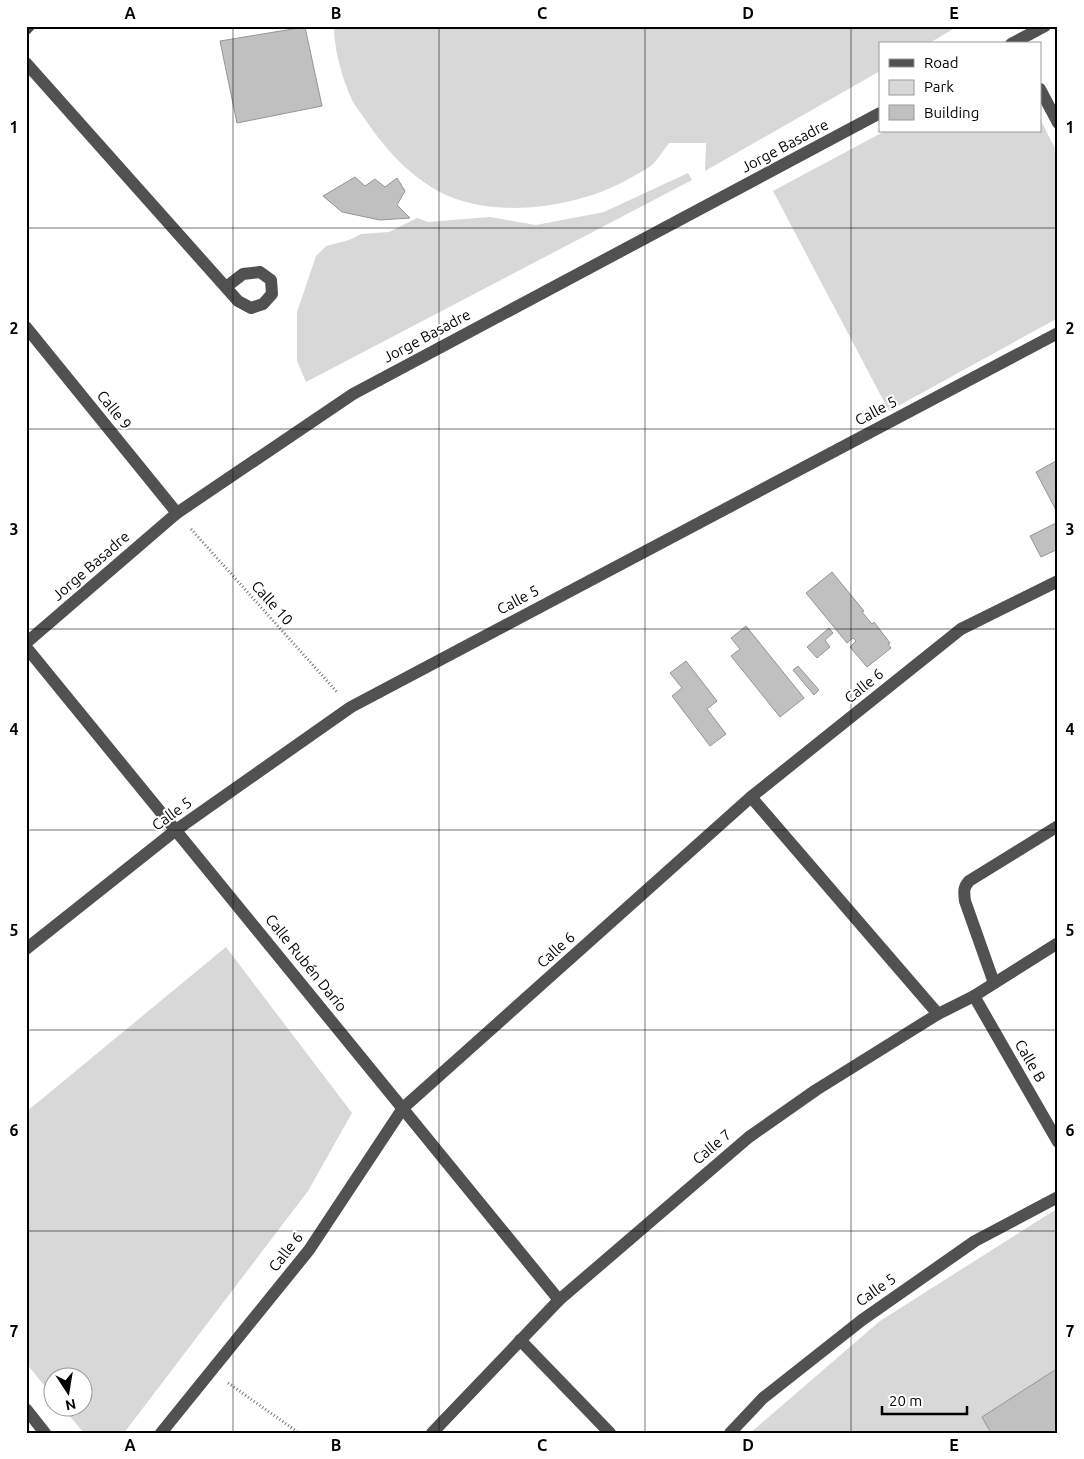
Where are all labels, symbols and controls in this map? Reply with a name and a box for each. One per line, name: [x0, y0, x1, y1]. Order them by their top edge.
text: A: [124, 4, 136, 22]
text: B: [331, 4, 341, 22]
text: C: [537, 4, 547, 22]
text: D: [742, 4, 754, 22]
text: E: [949, 4, 959, 22]
legend: [879, 42, 1042, 132]
text: Road: [924, 54, 959, 71]
text: Park: [924, 78, 954, 95]
text: Building: [924, 104, 979, 121]
street label: Jorge Basadre: [738, 115, 831, 176]
text: 1: [9, 118, 19, 136]
text: 1: [1065, 118, 1075, 136]
street label: Jorge Basadre: [380, 305, 473, 366]
text: 2: [9, 319, 19, 337]
text: 2: [1065, 319, 1075, 337]
street label: Calle 9: [94, 387, 135, 433]
street label: Calle 5: [852, 392, 900, 429]
text: 3: [9, 520, 19, 538]
text: 3: [1065, 520, 1075, 538]
street label: Jorge Basadre: [49, 528, 133, 604]
street label: Calle 10: [248, 577, 297, 628]
street label: Calle 5: [494, 581, 542, 618]
street label: Calle 6: [841, 665, 887, 706]
text: 4: [9, 720, 19, 738]
text: 4: [1065, 720, 1075, 738]
street label: Calle 5: [149, 794, 195, 834]
street label: Calle Rubén Darío: [262, 911, 351, 1015]
text: 5: [9, 921, 19, 939]
text: 5: [1065, 921, 1075, 939]
street label: Calle 6: [533, 928, 578, 971]
street label: Calle B: [1012, 1037, 1049, 1085]
text: 6: [9, 1121, 19, 1139]
text: 6: [1065, 1121, 1075, 1139]
street label: Calle 7: [689, 1126, 734, 1168]
street label: Calle 6: [265, 1229, 306, 1275]
street label: Calle 5: [852, 1270, 899, 1309]
text: 7: [9, 1322, 19, 1340]
text: 7: [1065, 1322, 1075, 1340]
north arrow: [42, 1366, 92, 1416]
scale bar: [882, 1384, 966, 1416]
text: 20 m: [889, 1392, 922, 1409]
text: N: [64, 1396, 77, 1414]
text: A: [124, 1436, 136, 1454]
text: B: [331, 1436, 341, 1454]
text: C: [537, 1436, 547, 1454]
text: D: [742, 1436, 754, 1454]
text: E: [949, 1436, 959, 1454]

